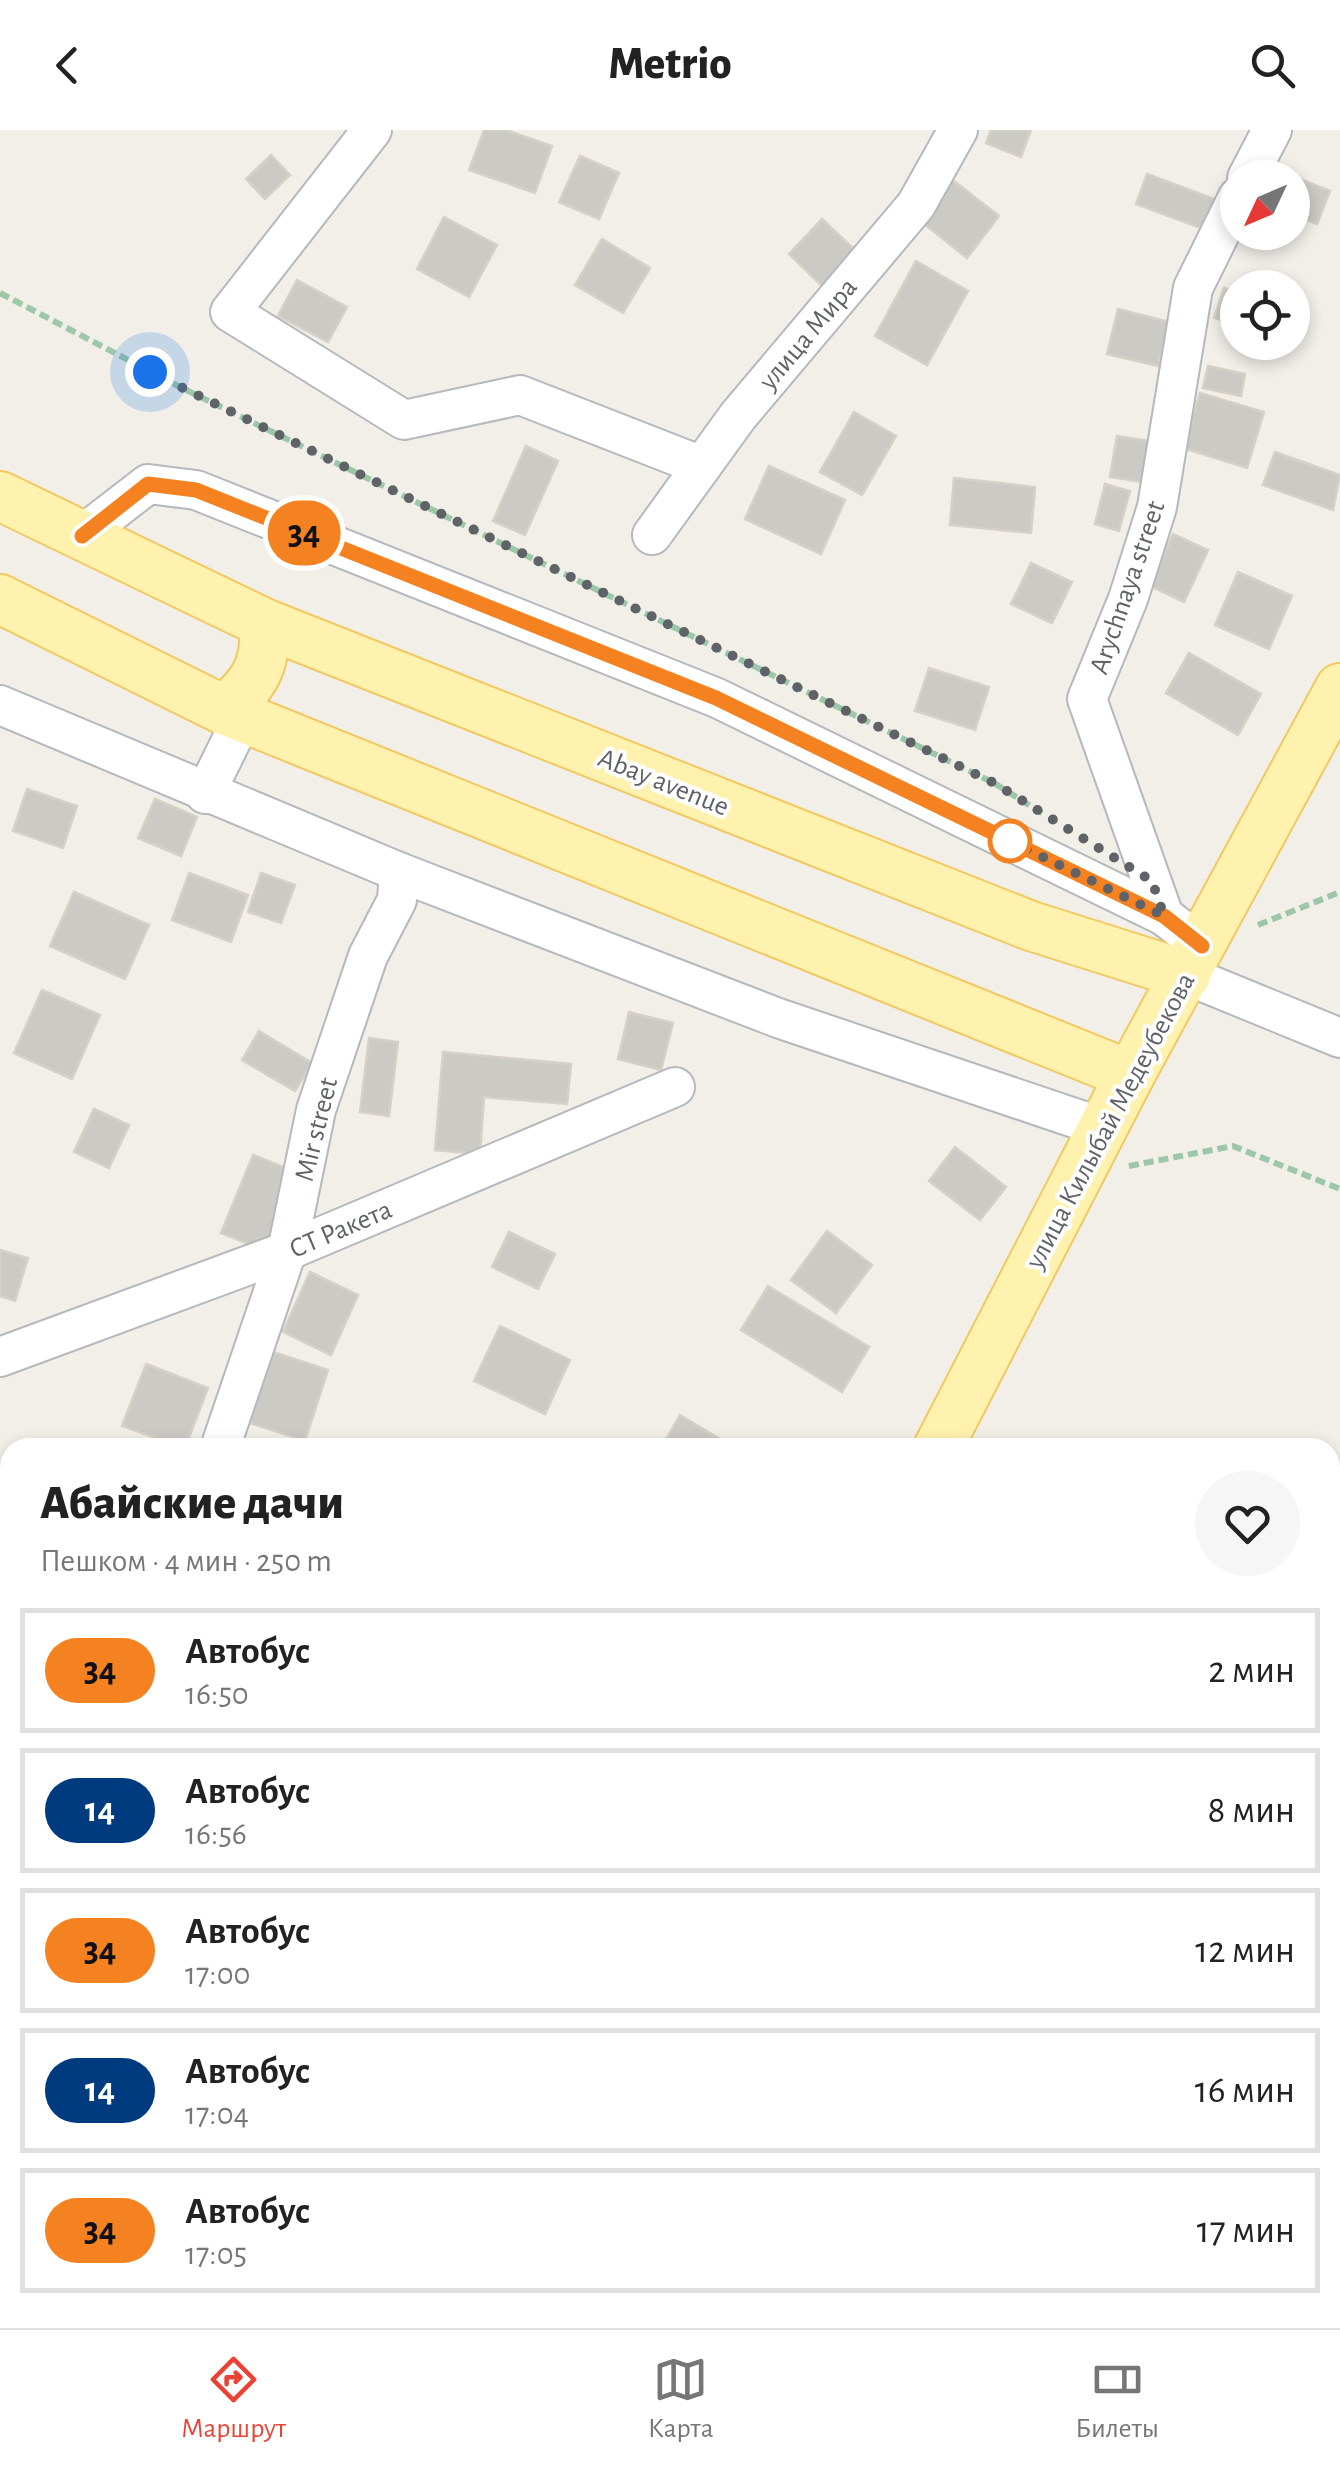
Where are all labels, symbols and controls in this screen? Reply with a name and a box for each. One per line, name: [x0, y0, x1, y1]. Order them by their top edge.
icon: back: [40, 38, 95, 93]
icon: search: [1245, 38, 1300, 93]
text: Metrio: [608, 42, 732, 87]
north arrow: [1220, 160, 1310, 250]
map controls: [1220, 160, 1310, 360]
button: locate: [1220, 270, 1310, 360]
street label: улица Мира: [754, 273, 863, 396]
your location: [125, 347, 175, 397]
street label: Arychnaya street: [1085, 497, 1171, 678]
line badge: 34: [259, 500, 349, 566]
text: 34: [288, 516, 320, 551]
street label: Abay avenue: [594, 744, 733, 822]
unlabelled marker: [989, 820, 1031, 862]
street label: улица Килыбай Медеубекова: [1020, 968, 1201, 1274]
street label: Mir street: [291, 1075, 343, 1184]
street label: СТ Ракета: [285, 1196, 396, 1264]
button: heart: [1195, 1471, 1300, 1576]
text: Абайские дачи: [40, 1480, 344, 1528]
text: Пешком · 4 мин · 250 m: [40, 1545, 332, 1577]
text: Автобус: [185, 1633, 310, 1671]
text: 2 мин: [1208, 1652, 1295, 1690]
text: 34: [84, 1653, 116, 1688]
text: 16:50: [185, 1678, 249, 1710]
text: Автобус: [185, 1773, 310, 1811]
text: 8 мин: [1208, 1792, 1295, 1830]
text: 14: [85, 1793, 115, 1828]
text: 16:56: [185, 1818, 247, 1850]
text: Автобус: [185, 1913, 310, 1951]
text: 12 мин: [1195, 1932, 1295, 1970]
text: 34: [84, 1933, 116, 1968]
text: 17:00: [185, 1958, 250, 1990]
text: Автобус: [185, 2053, 310, 2091]
text: 16 мин: [1195, 2072, 1295, 2110]
text: 14: [85, 2073, 115, 2108]
text: 17:04: [185, 2098, 249, 2130]
text: Автобус: [185, 2193, 310, 2231]
text: 17 мин: [1197, 2212, 1295, 2250]
text: 34: [84, 2213, 116, 2248]
text: 17:05: [185, 2238, 247, 2270]
tab: Маршрут: [181, 2352, 286, 2446]
tab: Карта: [648, 2352, 713, 2446]
tab: Билеты: [1075, 2352, 1159, 2446]

